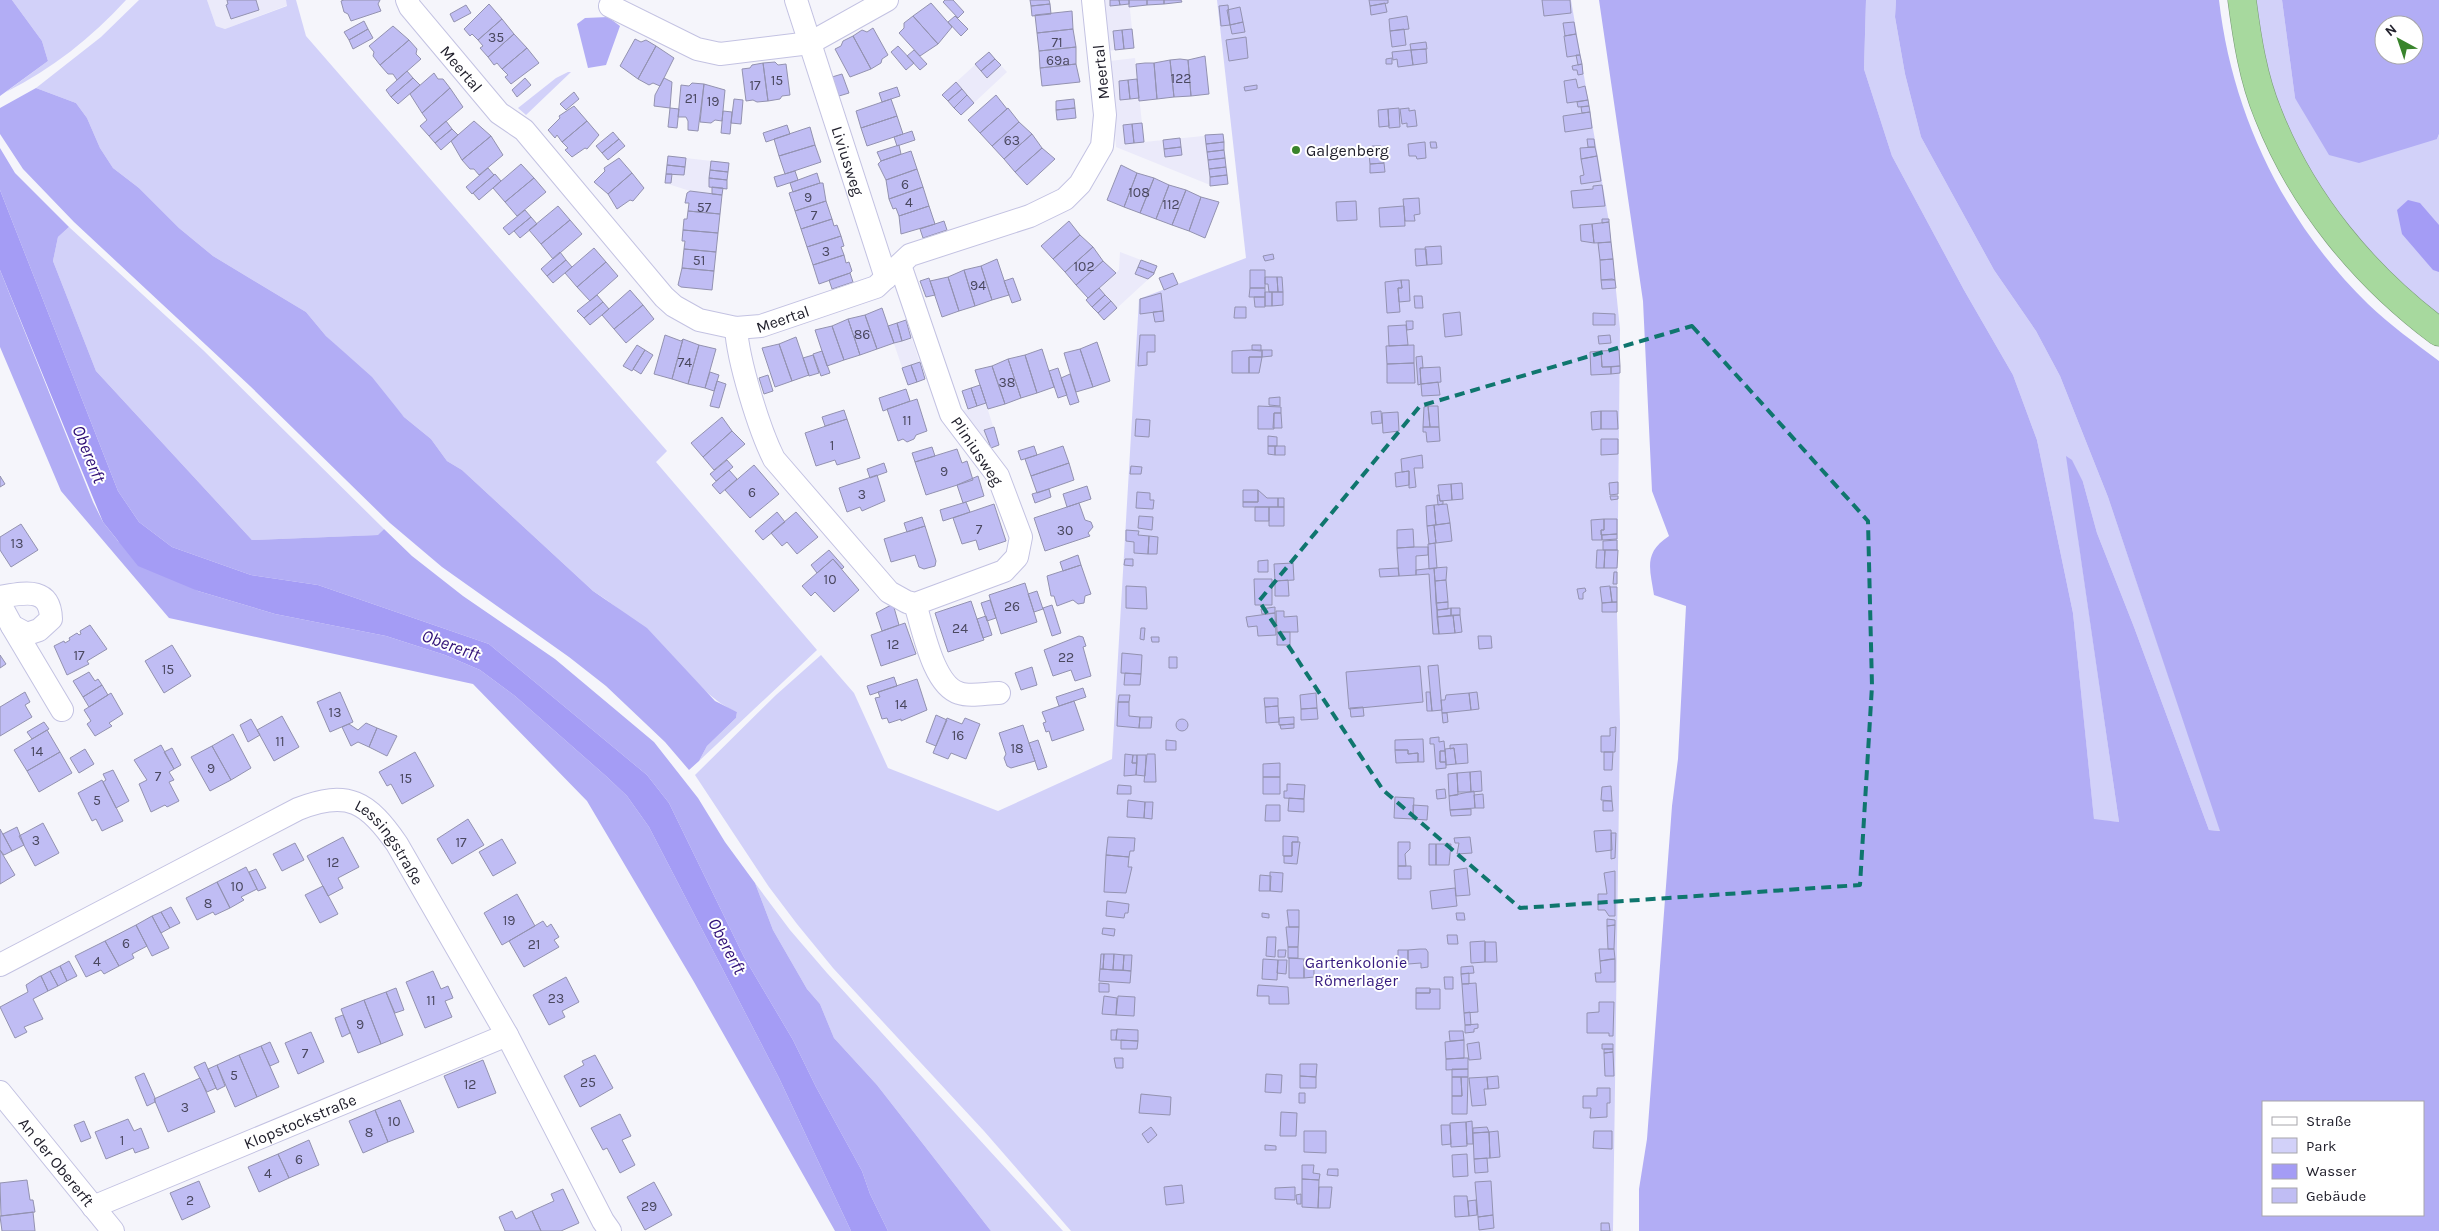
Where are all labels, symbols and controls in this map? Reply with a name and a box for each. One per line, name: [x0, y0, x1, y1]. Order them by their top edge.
north arrow: [2374, 15, 2424, 65]
text: N: [2382, 21, 2400, 40]
house number: 35: [488, 29, 504, 46]
house number: 71: [1051, 34, 1063, 51]
street label: Meertal: [437, 41, 487, 96]
street label: Meertal: [1089, 44, 1113, 100]
house number: 69a: [1046, 52, 1070, 69]
house number: 122: [1171, 70, 1191, 87]
house number: 15: [771, 72, 783, 89]
house number: 17: [749, 77, 761, 94]
house number: 21: [685, 90, 697, 107]
house number: 19: [707, 93, 719, 110]
street label: Liviusweg: [828, 124, 868, 198]
house number: 63: [1004, 132, 1020, 149]
place label: Galgenberg: [1306, 141, 1389, 160]
marker: Galgenberg: [1290, 144, 1302, 156]
house number: 6: [901, 176, 909, 193]
house number: 108: [1128, 184, 1150, 201]
house number: 9: [804, 189, 812, 206]
house number: 4: [905, 194, 913, 211]
house number: 112: [1162, 196, 1180, 213]
house number: 57: [697, 199, 712, 216]
house number: 7: [811, 207, 818, 224]
house number: 3: [822, 243, 830, 260]
house number: 51: [693, 252, 705, 269]
house number: 102: [1073, 258, 1095, 275]
house number: 94: [970, 277, 986, 294]
street label: Meertal: [753, 301, 812, 337]
house number: 86: [854, 326, 870, 343]
house number: 74: [678, 354, 692, 371]
house number: 38: [999, 374, 1015, 391]
house number: 11: [902, 412, 912, 429]
street label: Pliniusweg: [947, 413, 1007, 489]
water label: Obererft: [67, 422, 111, 487]
house number: 1: [830, 437, 834, 454]
house number: 9: [940, 463, 948, 480]
house number: 6: [748, 484, 756, 501]
house number: 3: [858, 486, 866, 503]
house number: 7: [976, 521, 983, 538]
house number: 30: [1057, 522, 1073, 539]
house number: 13: [11, 535, 23, 552]
house number: 10: [824, 571, 836, 588]
house number: 26: [1004, 598, 1020, 615]
house number: 24: [952, 620, 968, 637]
water label: Obererft: [419, 624, 484, 666]
house number: 12: [887, 636, 899, 653]
house number: 17: [73, 647, 85, 664]
house number: 22: [1058, 649, 1074, 666]
house number: 15: [162, 661, 174, 678]
house number: 14: [895, 696, 907, 713]
house number: 13: [329, 704, 341, 721]
house number: 16: [952, 727, 964, 744]
house number: 11: [275, 733, 285, 750]
house number: 18: [1010, 740, 1024, 757]
house number: 14: [31, 743, 43, 760]
house number: 9: [207, 760, 215, 777]
house number: 7: [155, 768, 162, 785]
house number: 15: [400, 770, 412, 787]
house number: 5: [93, 792, 101, 809]
street label: Lessingstraße: [352, 795, 428, 888]
house number: 3: [32, 832, 40, 849]
house number: 17: [455, 834, 467, 851]
house number: 12: [327, 854, 339, 871]
house number: 10: [231, 878, 243, 895]
house number: 8: [204, 895, 212, 912]
house number: 19: [503, 912, 515, 929]
water label: Obererft: [703, 914, 751, 979]
house number: 6: [122, 935, 130, 952]
house number: 21: [528, 936, 540, 953]
house number: 4: [93, 953, 101, 970]
park label: Gartenkolonie Römerlager: [1305, 953, 1407, 990]
house number: 23: [548, 990, 564, 1007]
house number: 11: [426, 992, 436, 1009]
house number: 9: [356, 1016, 364, 1033]
house number: 7: [302, 1045, 309, 1062]
house number: 5: [230, 1067, 238, 1084]
house number: 25: [580, 1074, 596, 1091]
house number: 12: [464, 1076, 476, 1093]
street label: Klopstockstraße: [241, 1089, 359, 1153]
house number: 3: [181, 1099, 189, 1116]
legend: [2262, 1101, 2424, 1216]
text: Straße: [2306, 1112, 2351, 1130]
street label: An der Obererft: [15, 1113, 99, 1210]
house number: 10: [388, 1113, 400, 1130]
house number: 8: [365, 1124, 373, 1141]
house number: 1: [120, 1132, 124, 1149]
text: Park: [2306, 1137, 2336, 1155]
house number: 6: [295, 1151, 303, 1168]
text: Wasser: [2306, 1162, 2357, 1180]
house number: 4: [264, 1165, 272, 1182]
text: Gebäude: [2306, 1187, 2366, 1205]
house number: 2: [186, 1192, 194, 1209]
house number: 29: [641, 1198, 657, 1215]

